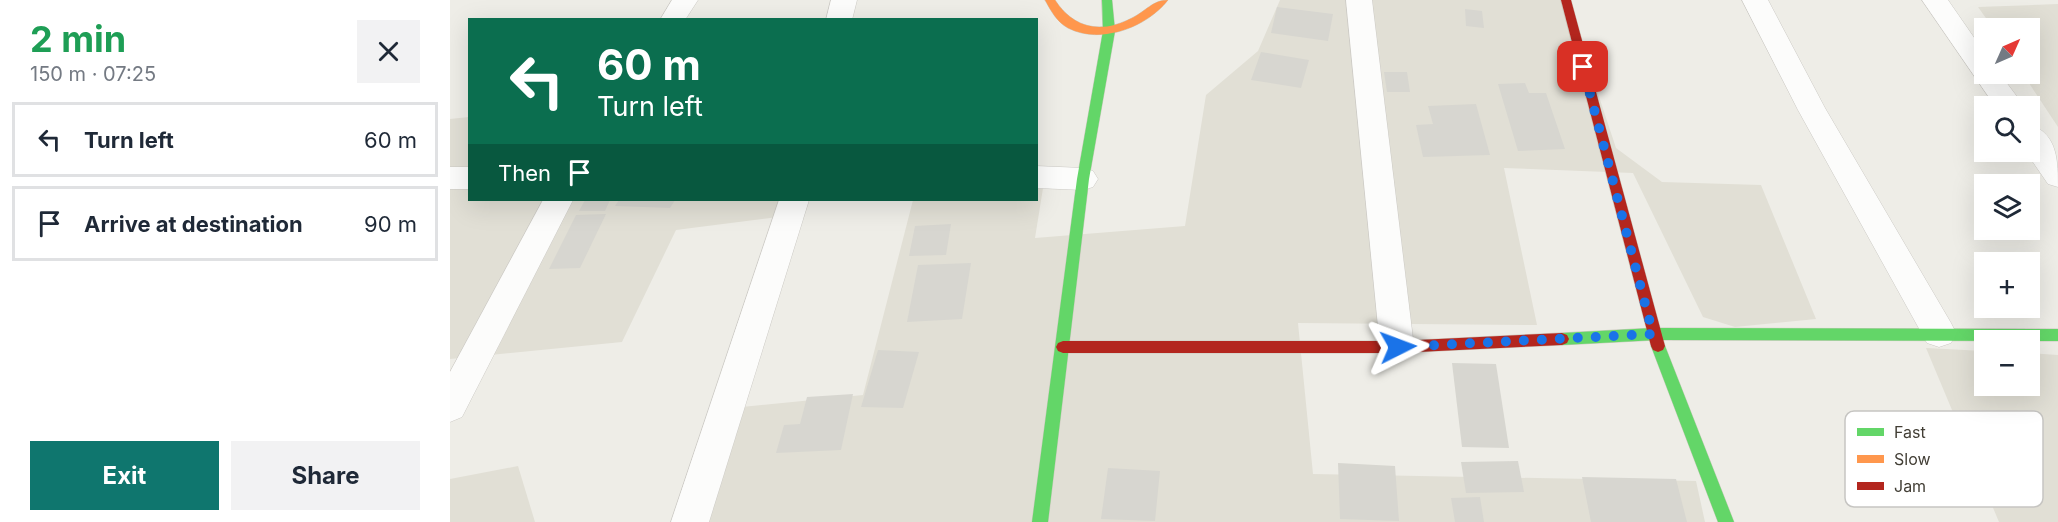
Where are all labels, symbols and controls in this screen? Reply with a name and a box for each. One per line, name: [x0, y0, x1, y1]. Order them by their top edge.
text: 2 min: [30, 17, 126, 61]
north arrow: [1974, 18, 2040, 84]
map controls: [1974, 18, 2040, 396]
button: close: [357, 20, 420, 83]
text: 60 m: [597, 39, 701, 90]
pin: [1557, 41, 1608, 92]
icon: left: [498, 42, 576, 120]
icon: arrive: [1566, 50, 1599, 83]
text: 150 m · 07:25: [30, 62, 156, 86]
text: Turn left: [597, 90, 703, 123]
button: search: [1974, 96, 2040, 162]
icon: left: [33, 123, 66, 156]
text: Turn left: [84, 127, 174, 153]
text: 60 m: [364, 127, 417, 153]
icon: arrive: [563, 156, 596, 189]
text: Then: [498, 160, 551, 186]
button: layers: [1974, 174, 2040, 240]
icon: arrive: [33, 207, 66, 240]
text: Arrive at destination: [84, 211, 303, 237]
text: 90 m: [364, 211, 417, 237]
button: +: [1974, 252, 2040, 318]
position arrow: [1366, 315, 1430, 379]
button: −: [1974, 330, 2040, 396]
legend: [1845, 411, 2043, 507]
text: Fast: [1894, 422, 1926, 442]
button: Exit: [30, 441, 219, 510]
button: Share: [231, 441, 420, 510]
text: Slow: [1894, 449, 1931, 469]
text: Jam: [1894, 476, 1926, 496]

